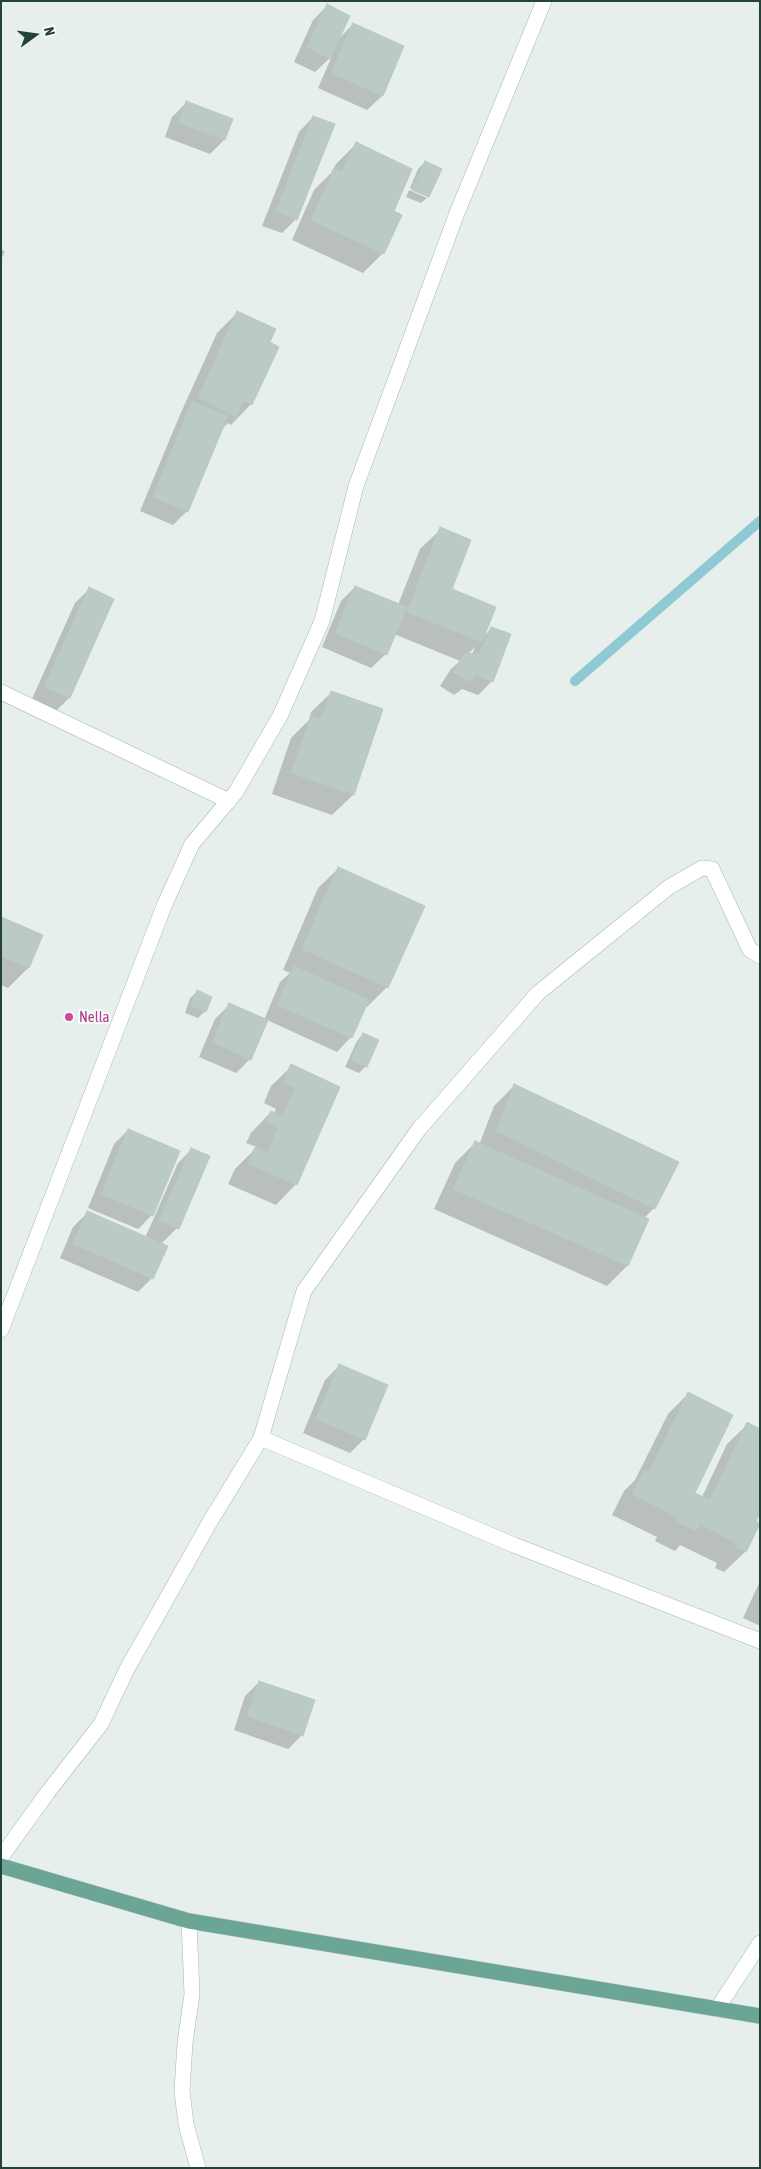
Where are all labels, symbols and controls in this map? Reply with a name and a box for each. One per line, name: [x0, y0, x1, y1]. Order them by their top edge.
north arrow: [10, 10, 60, 60]
text: N: [41, 25, 58, 37]
place label: Nella: [79, 1008, 110, 1026]
marker: Nella: [63, 1011, 75, 1023]

